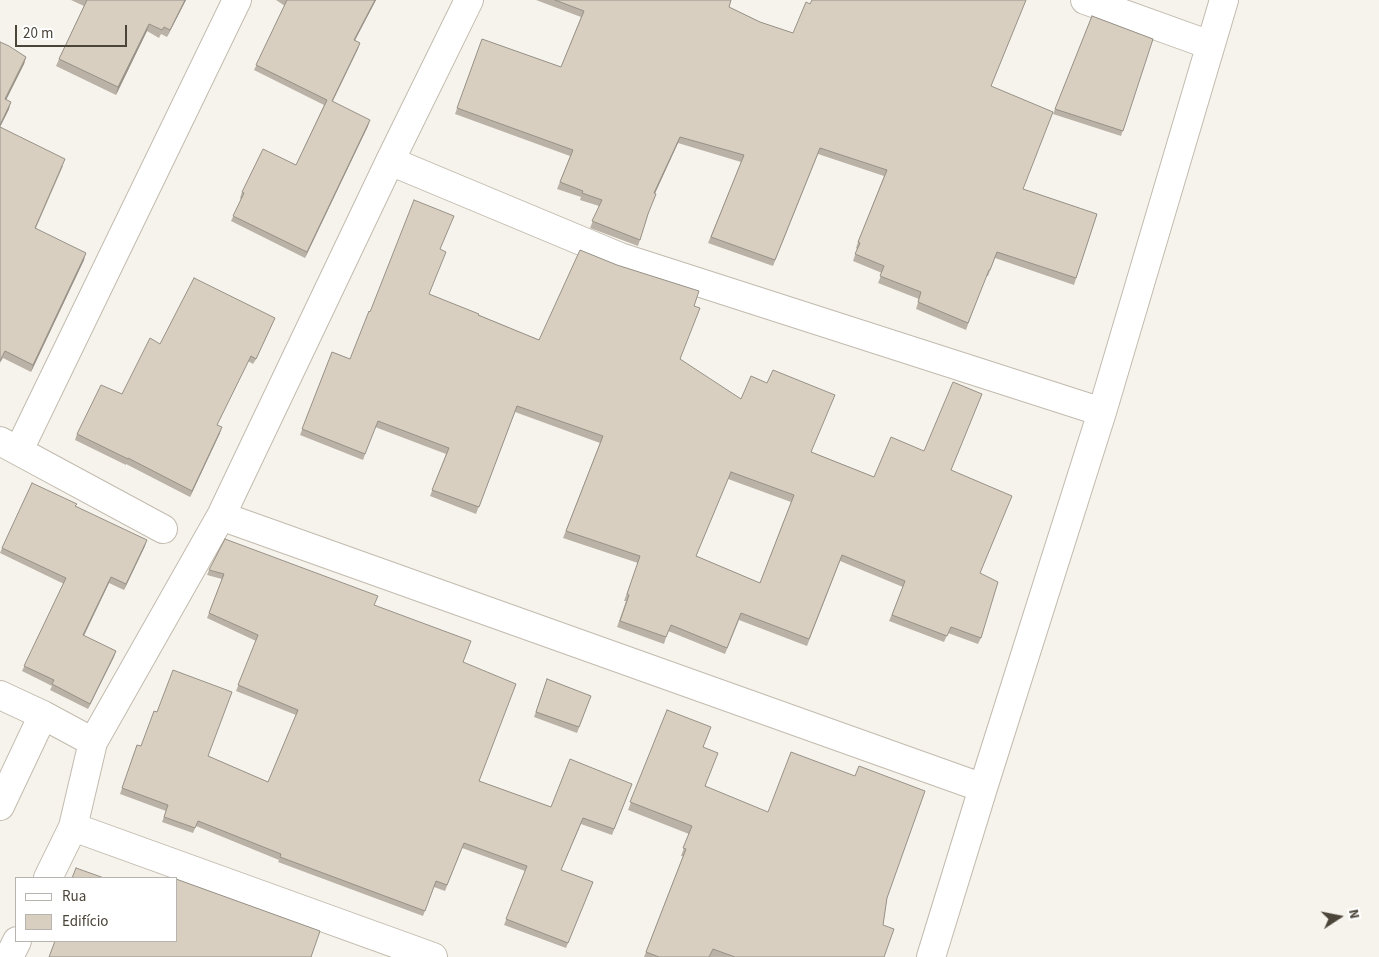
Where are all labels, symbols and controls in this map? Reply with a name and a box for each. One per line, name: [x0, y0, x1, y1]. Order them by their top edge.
scale bar: [18, 15, 130, 47]
text: 20 m: [23, 23, 53, 44]
legend: [15, 877, 178, 942]
text: Rua: [62, 886, 86, 907]
north arrow: [1314, 892, 1364, 942]
text: N: [1343, 908, 1364, 921]
text: Edifício: [62, 911, 109, 932]

